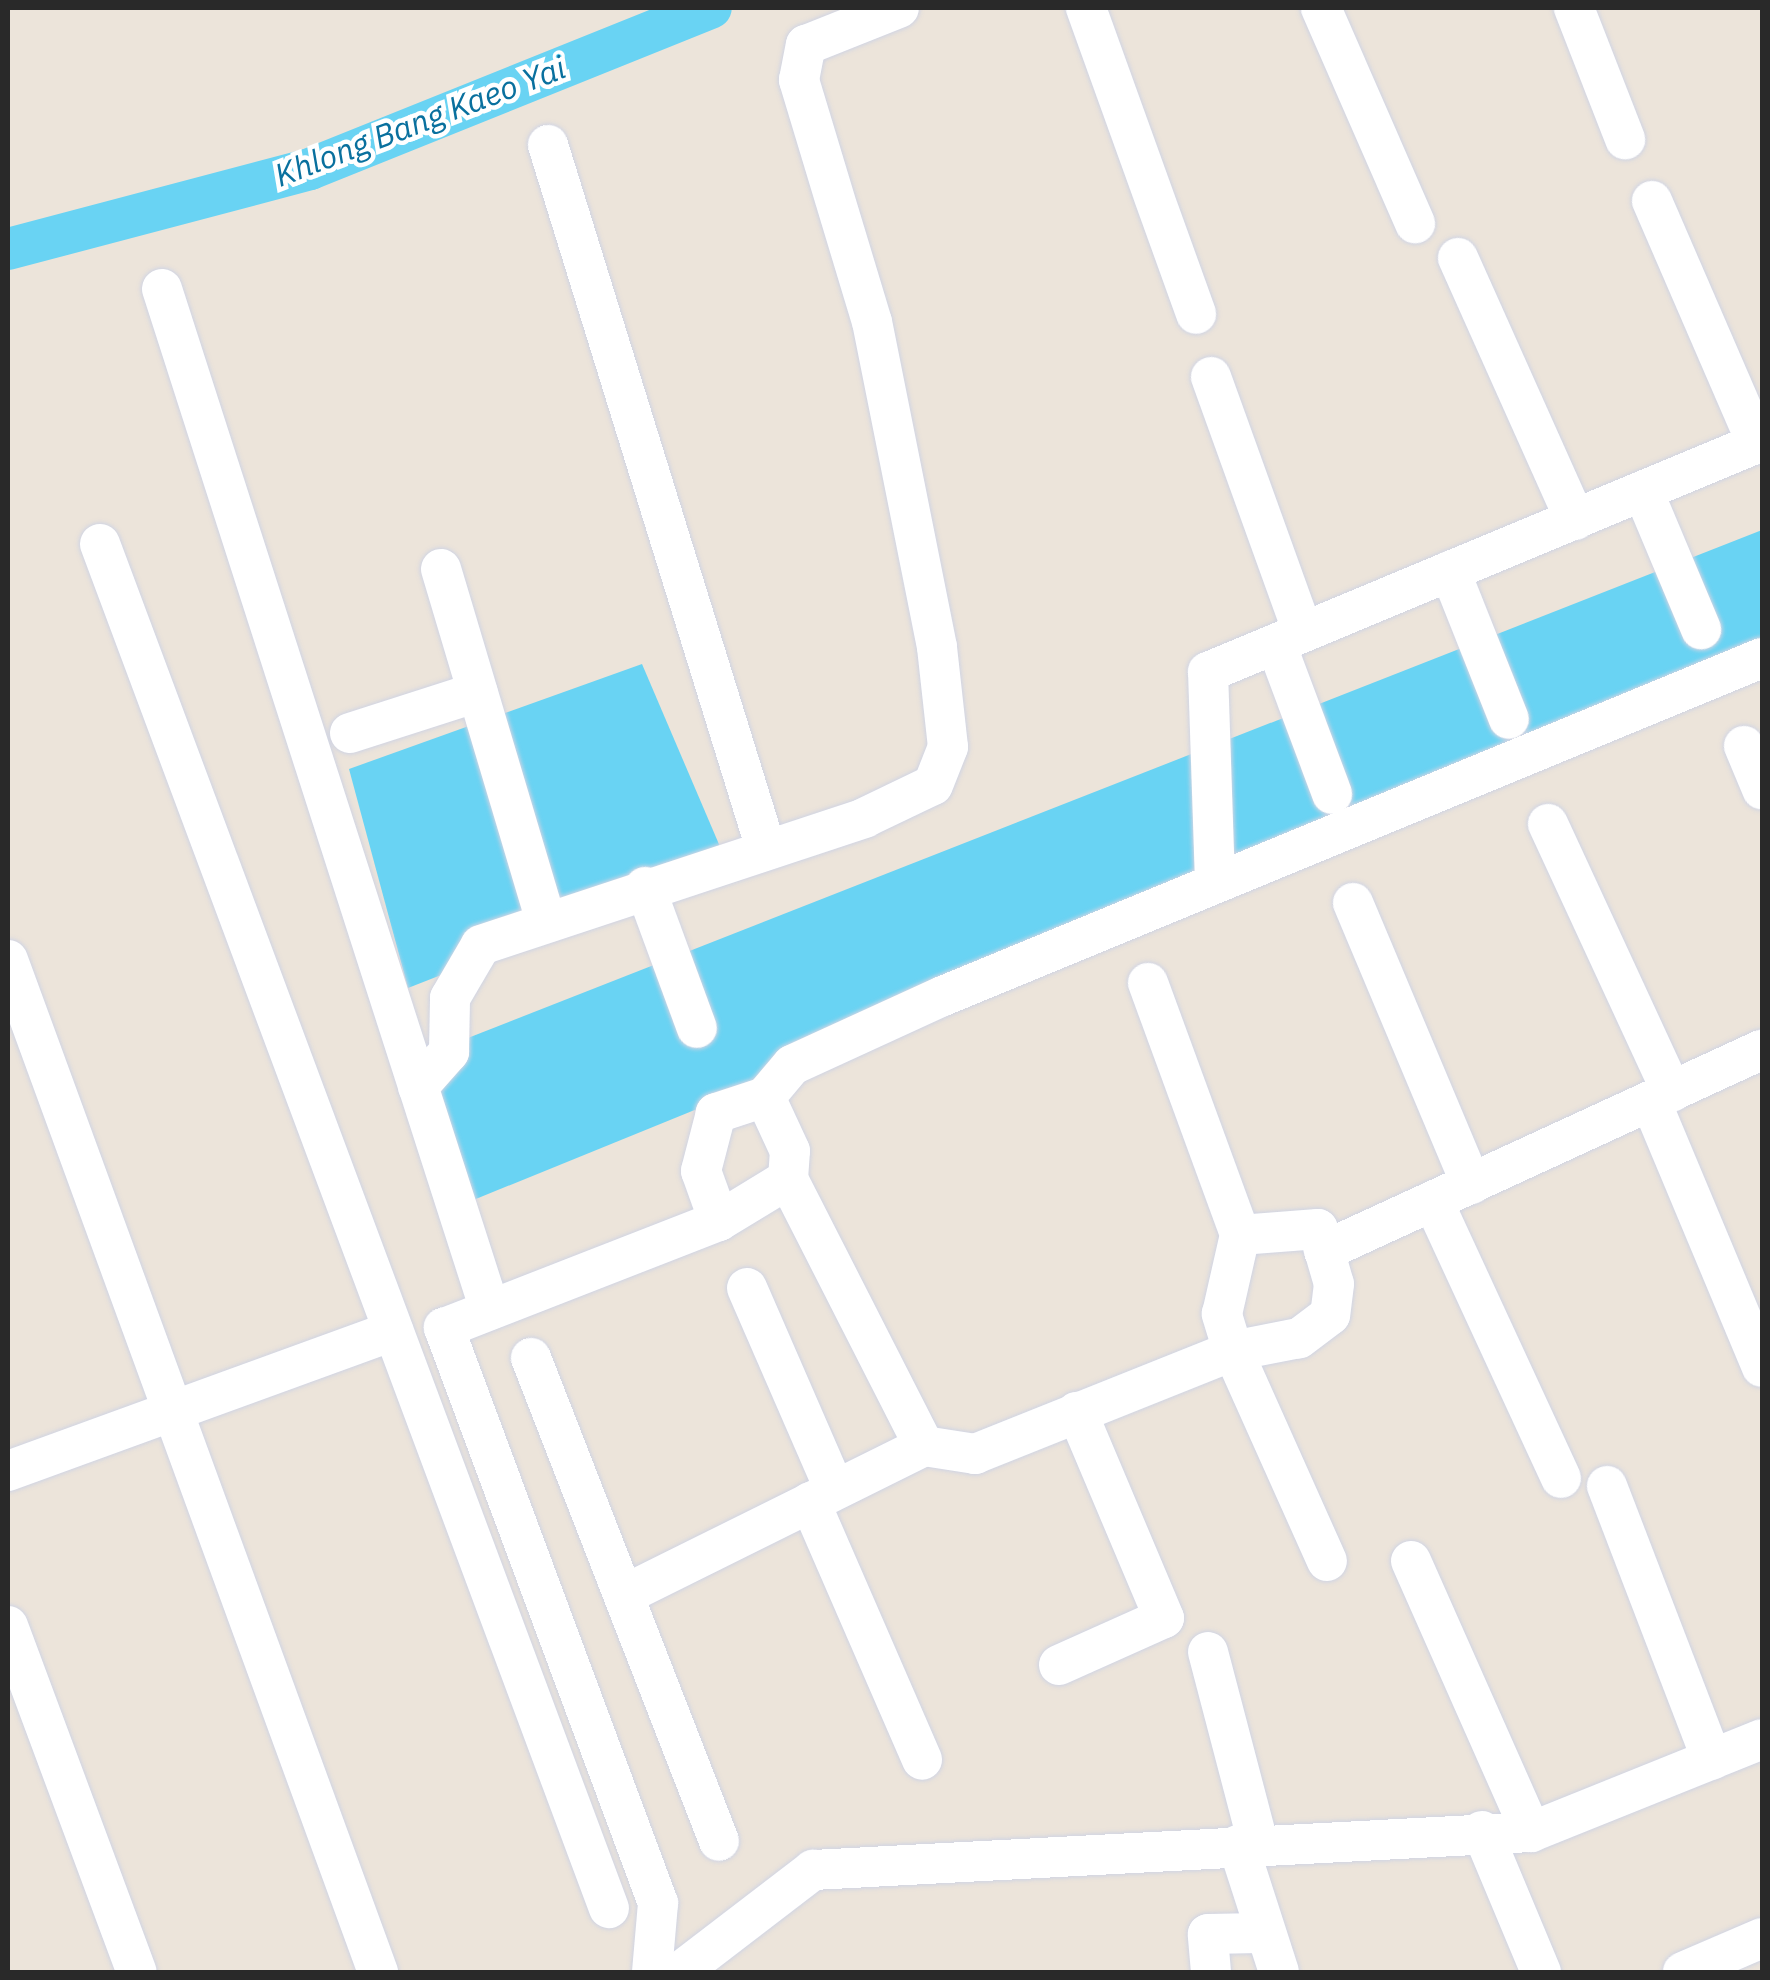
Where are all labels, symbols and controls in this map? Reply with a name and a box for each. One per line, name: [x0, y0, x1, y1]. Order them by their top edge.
water label: Khlong Bang Kaeo Yai: [269, 48, 571, 194]

